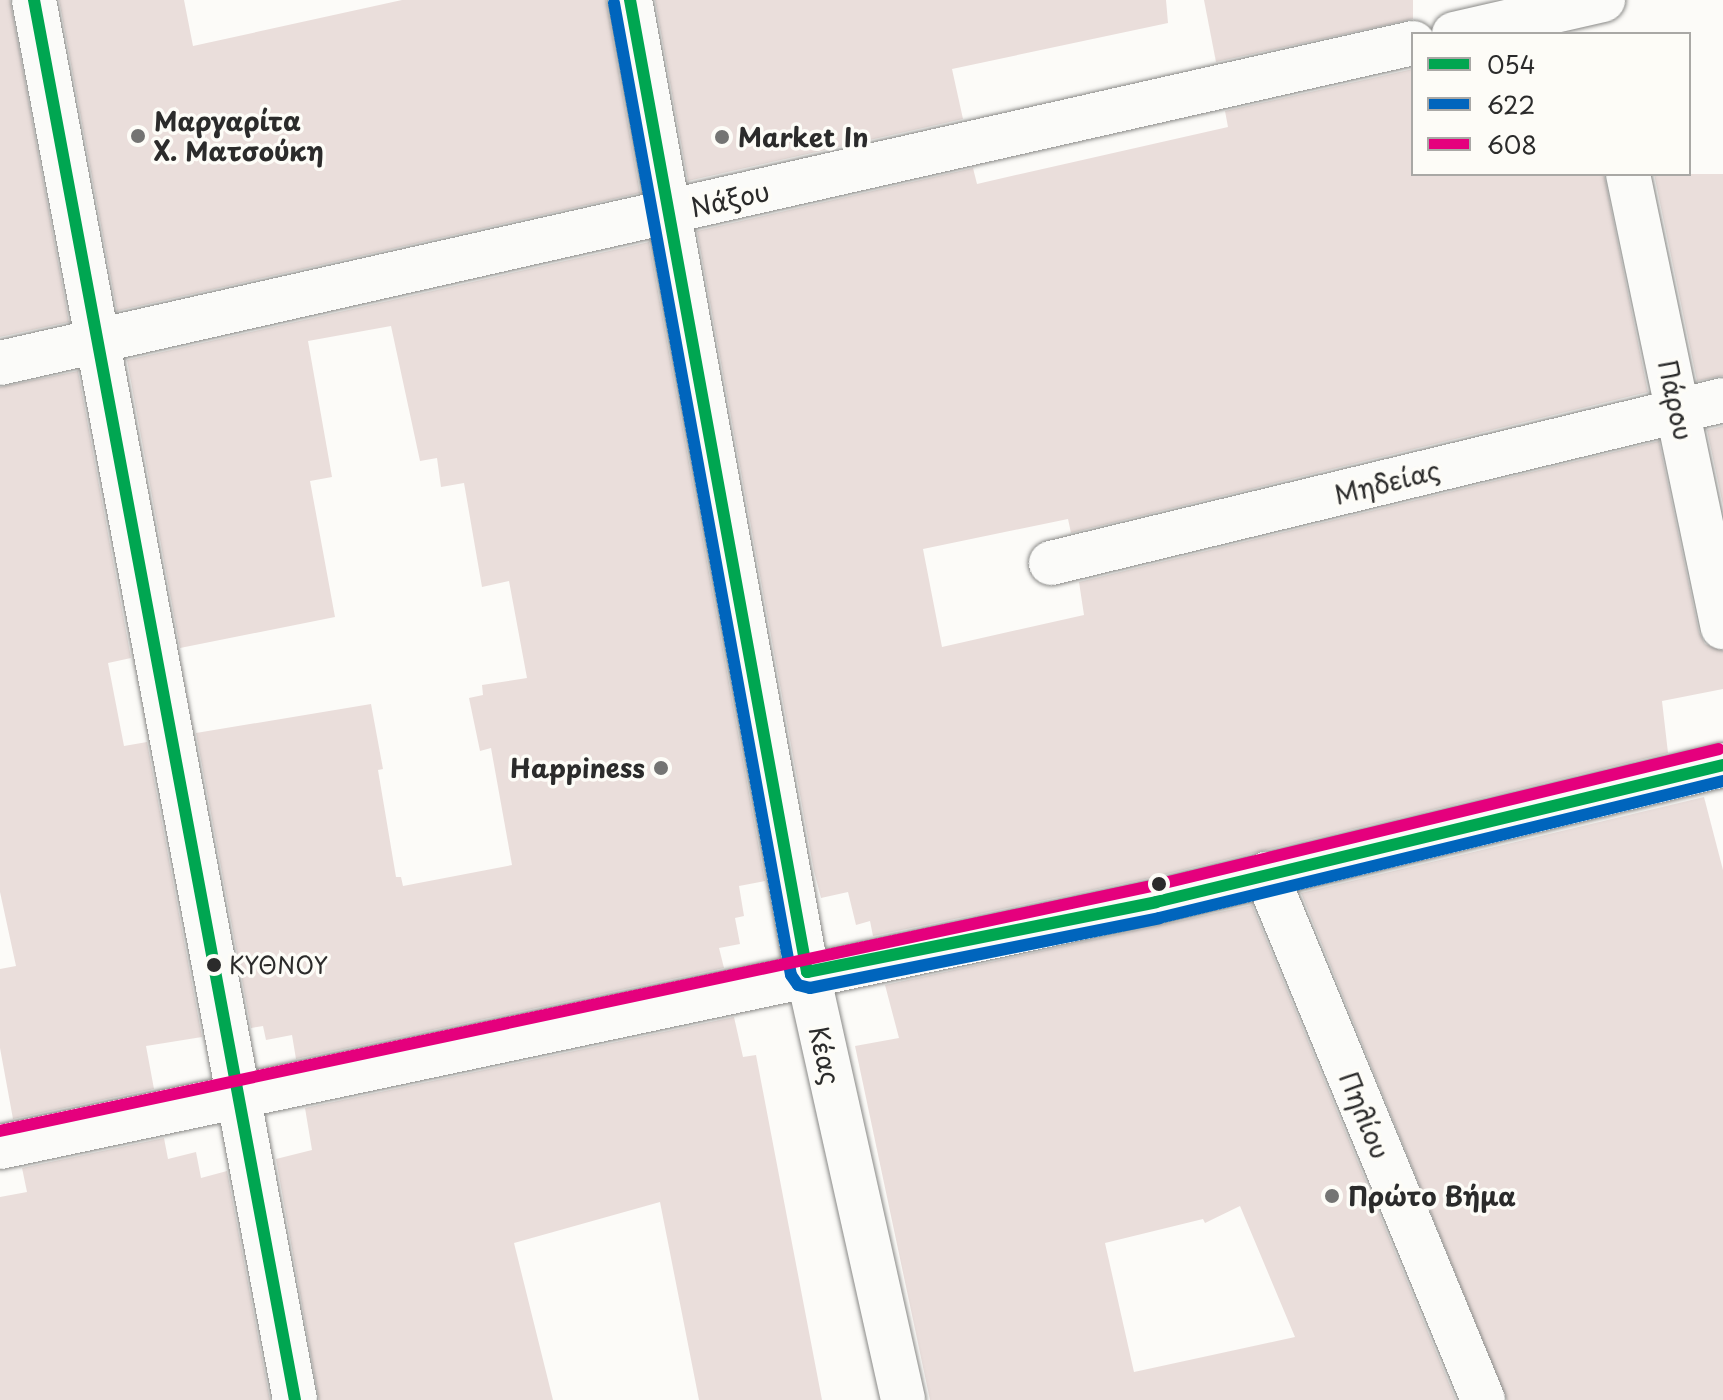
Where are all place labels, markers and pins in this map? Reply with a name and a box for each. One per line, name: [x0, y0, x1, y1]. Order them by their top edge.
place label: Μαργαρίτα Χ. Ματσούκη: [154, 105, 324, 166]
place label: Market In: [738, 121, 869, 153]
marker: Μαργαρίτα Χ. Ματσούκη: [129, 127, 147, 145]
marker: Market In: [713, 128, 731, 146]
place label: Happiness: [510, 752, 645, 784]
marker: Happiness: [652, 759, 670, 777]
unlabelled marker: [1151, 876, 1167, 892]
place label: ΚΥΘΝΟΥ: [229, 951, 328, 979]
marker: ΚΥΘΝΟΥ: [206, 957, 222, 973]
place label: Πρώτο Βήμα: [1348, 1180, 1516, 1212]
marker: Πρώτο Βήμα: [1323, 1187, 1341, 1205]

